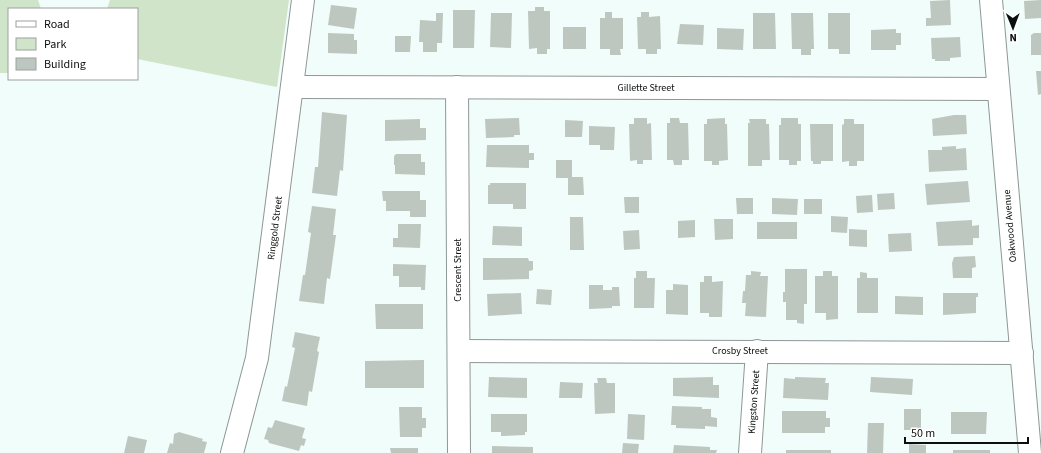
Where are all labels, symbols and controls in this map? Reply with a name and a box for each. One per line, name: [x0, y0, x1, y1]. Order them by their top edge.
legend: [8, 8, 138, 80]
north arrow: [993, 8, 1033, 48]
text: Road: [44, 16, 70, 33]
text: N: [1009, 30, 1017, 45]
text: Park: [44, 36, 66, 53]
text: Building: [44, 56, 86, 73]
street label: Gillette Street: [617, 81, 675, 95]
street label: Oakwood Avenue: [1000, 189, 1020, 263]
street label: Ringgold Street: [264, 195, 286, 261]
street label: Crescent Street: [451, 238, 465, 302]
street label: Crosby Street: [712, 344, 769, 358]
street label: Kingston Street: [745, 369, 763, 434]
scale bar: [905, 419, 1028, 445]
text: 50 m: [911, 425, 935, 442]

